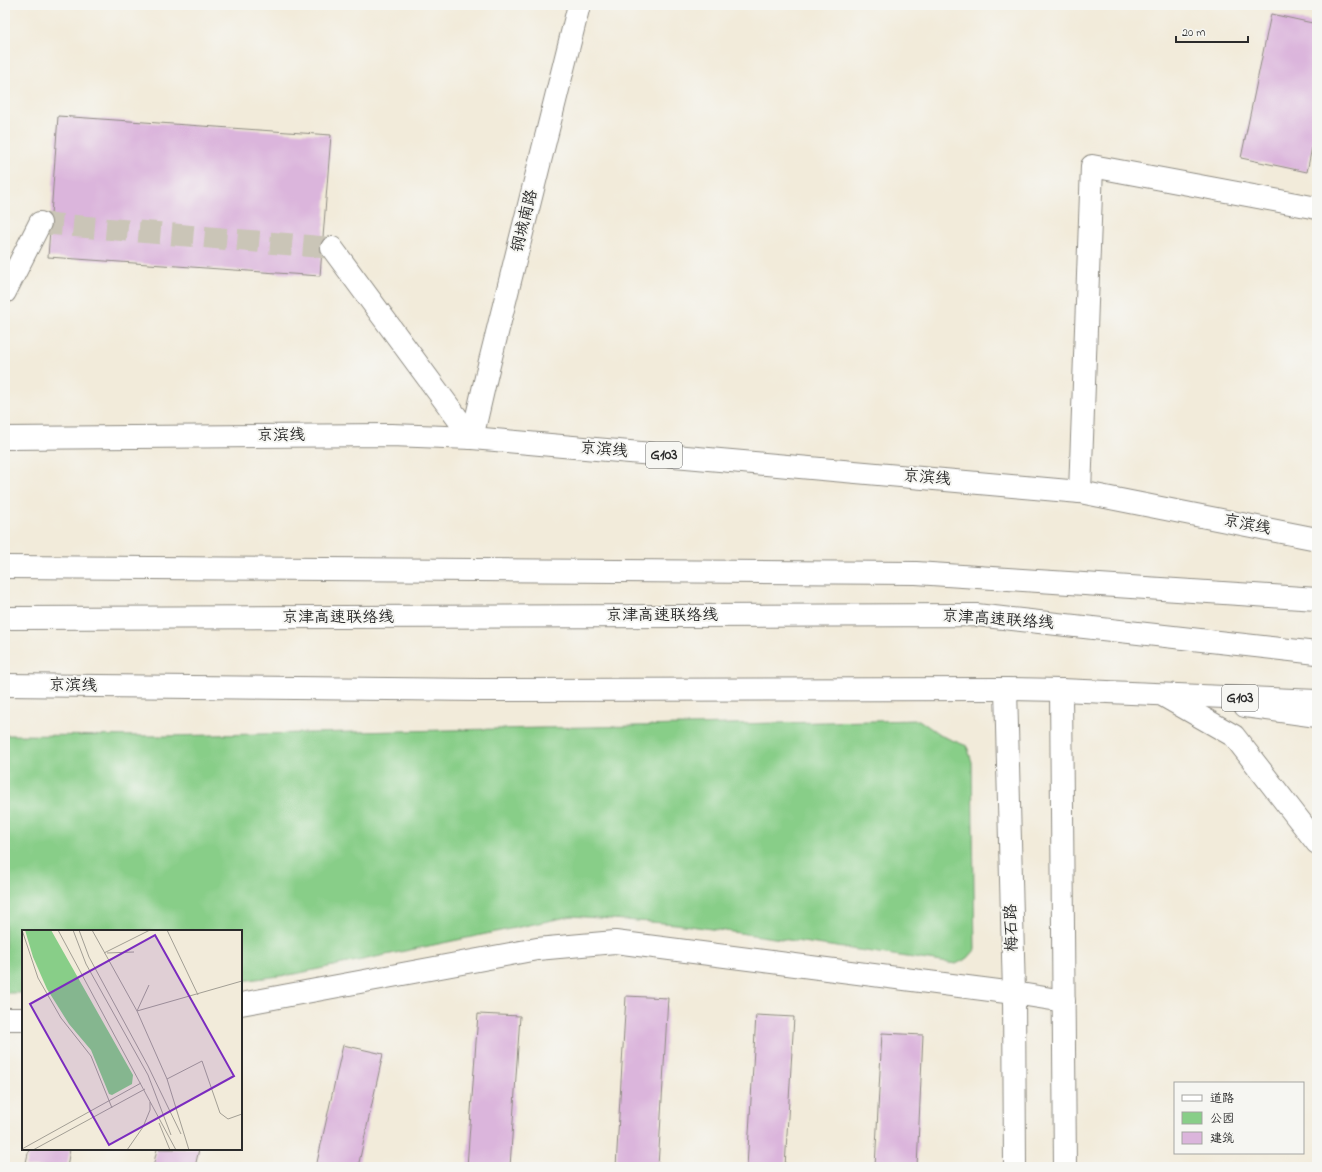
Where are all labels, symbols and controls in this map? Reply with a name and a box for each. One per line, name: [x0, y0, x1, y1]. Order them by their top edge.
scale bar: [1176, 18, 1248, 44]
text: 20 m: [1182, 24, 1205, 42]
street label: 钢城南路: [506, 187, 544, 255]
street label: 京滨线: [257, 424, 305, 448]
street label: 京滨线: [579, 436, 629, 464]
road number: G103: [646, 442, 682, 468]
street label: 京滨线: [902, 464, 952, 492]
street label: 京滨线: [1221, 509, 1273, 541]
street label: 京津高速联络线: [606, 604, 718, 628]
street label: 京津高速联络线: [941, 604, 1055, 636]
street label: 京津高速联络线: [282, 606, 394, 630]
street label: 京滨线: [49, 674, 97, 698]
road number: G103: [1222, 685, 1258, 711]
street label: 梅石路: [999, 904, 1025, 952]
inset map: [22, 930, 242, 1150]
legend: [1174, 1082, 1304, 1154]
text: 道路: [1210, 1090, 1234, 1108]
text: 公园: [1210, 1110, 1234, 1128]
text: 建筑: [1210, 1130, 1234, 1148]

